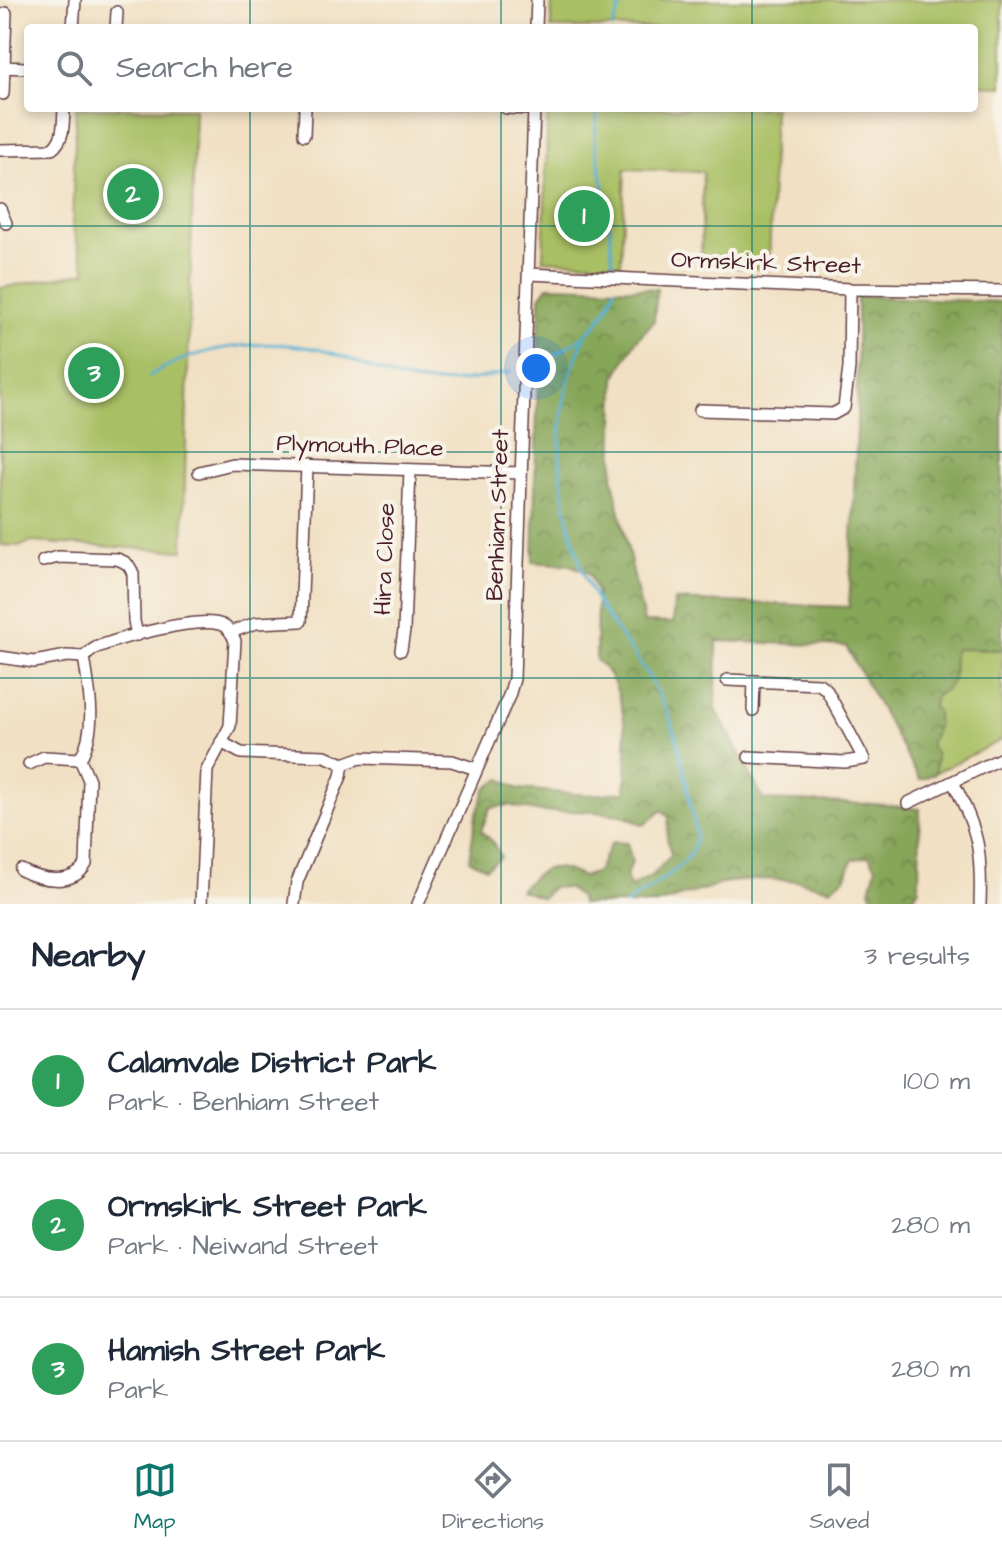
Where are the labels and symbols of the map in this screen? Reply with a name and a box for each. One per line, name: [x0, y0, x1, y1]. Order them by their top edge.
pin: 2: [107, 164, 159, 224]
pin: 1: [558, 186, 610, 246]
street label: Ormskirk Street: [670, 243, 862, 283]
pin: 3: [68, 343, 120, 403]
your location: [516, 348, 556, 388]
street label: Plymouth Place: [276, 426, 444, 467]
street label: Benhiam Street: [478, 428, 518, 602]
street label: Hira Close: [366, 502, 404, 616]

